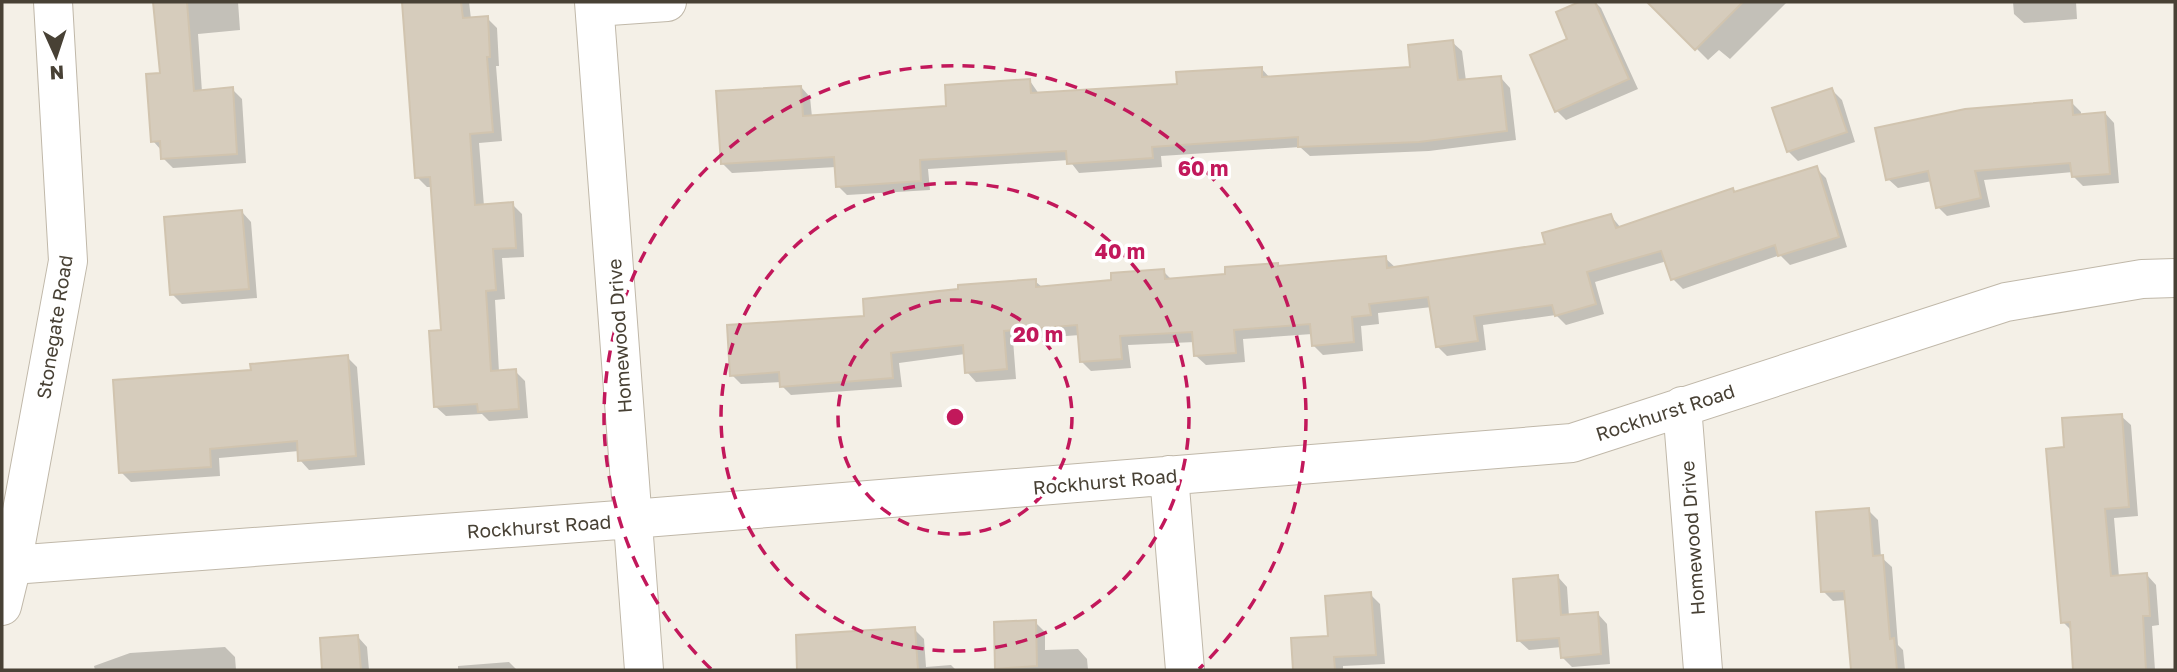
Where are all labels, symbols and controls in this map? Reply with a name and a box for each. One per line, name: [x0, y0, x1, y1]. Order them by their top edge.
north arrow: [21, 21, 91, 91]
text: N: [49, 62, 65, 85]
text: 60 m: [1178, 155, 1228, 181]
text: 40 m: [1095, 238, 1145, 264]
street label: Stonegate Road: [31, 253, 77, 401]
street label: Homewood Drive: [602, 258, 636, 414]
text: 20 m: [1013, 321, 1063, 347]
street label: Rockhurst Road: [1593, 379, 1737, 445]
centre of rings: [943, 405, 967, 429]
street label: Homewood Drive: [1675, 460, 1709, 616]
street label: Rockhurst Road: [1032, 463, 1178, 499]
street label: Rockhurst Road: [466, 509, 612, 543]

